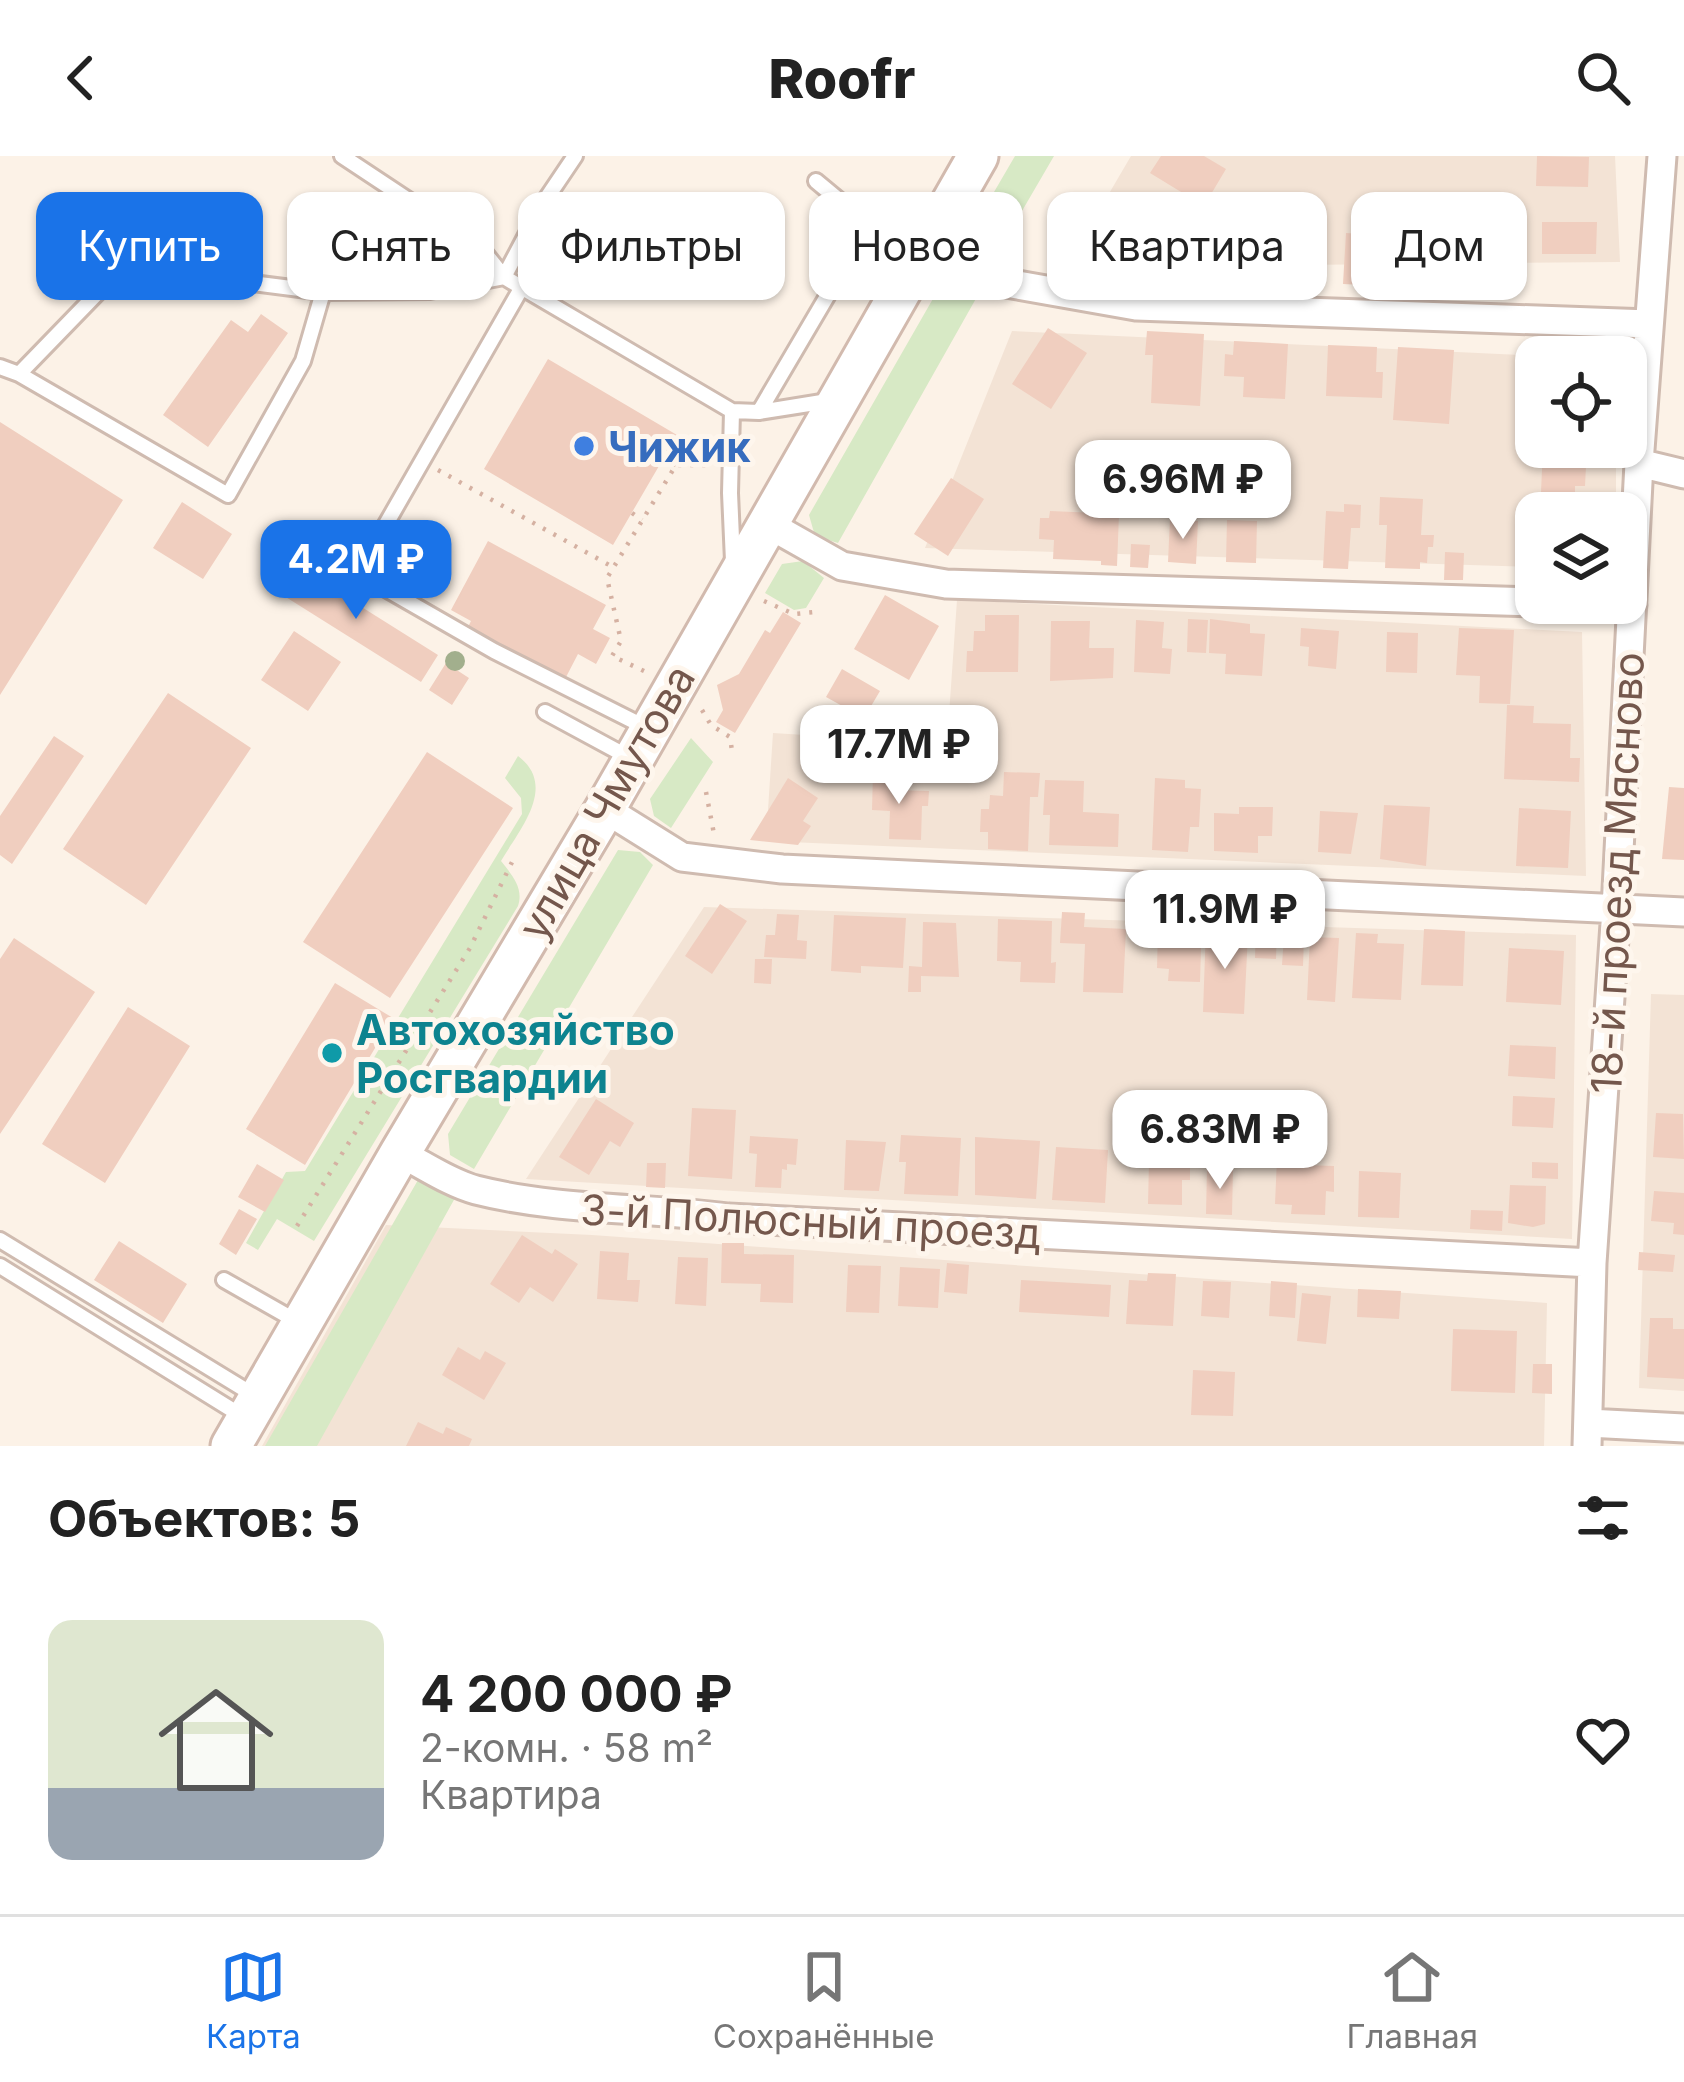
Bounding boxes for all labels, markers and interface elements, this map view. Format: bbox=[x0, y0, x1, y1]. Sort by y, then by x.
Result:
icon: back bbox=[48, 45, 114, 111]
icon: search bbox=[1570, 45, 1636, 111]
text: Roofr bbox=[769, 46, 915, 111]
chip: Купить bbox=[36, 192, 263, 300]
chip: Снять bbox=[287, 192, 494, 300]
chip: Фильтры bbox=[518, 192, 785, 300]
chip: Новое bbox=[809, 192, 1023, 300]
chip: Квартира bbox=[1047, 192, 1327, 300]
chip: Дом bbox=[1351, 192, 1527, 300]
map controls bbox=[1515, 336, 1647, 624]
button: locate bbox=[1515, 336, 1647, 468]
place label: Чижик bbox=[608, 421, 751, 472]
marker: Чижик bbox=[571, 433, 597, 459]
pin: 6.96M ₽ bbox=[1072, 440, 1294, 542]
text: 6.96M ₽ bbox=[1102, 455, 1264, 502]
button: layers bbox=[1515, 492, 1647, 624]
pin: 4.2M ₽ bbox=[258, 520, 454, 622]
text: 4.2M ₽ bbox=[287, 535, 425, 582]
street label: 18-й проезд Мясново bbox=[1580, 651, 1654, 1095]
street label: улица Чмутова bbox=[507, 656, 705, 948]
pin: 17.7M ₽ bbox=[788, 705, 1010, 807]
text: 17.7M ₽ bbox=[827, 720, 971, 767]
pin: 11.9M ₽ bbox=[1114, 870, 1336, 972]
text: 11.9M ₽ bbox=[1152, 885, 1298, 932]
place label: Автохозяйство Росгвардии bbox=[356, 1004, 675, 1103]
marker: Автохозяйство Росгвардии bbox=[319, 1040, 345, 1066]
pin: 6.83M ₽ bbox=[1109, 1090, 1331, 1192]
text: 6.83M ₽ bbox=[1139, 1105, 1301, 1152]
street label: 3-й Полюсный проезд bbox=[579, 1183, 1043, 1259]
icon: filters bbox=[1570, 1485, 1636, 1551]
text: Объектов: 5 bbox=[48, 1488, 360, 1549]
text: 4 200 000 ₽ bbox=[420, 1663, 733, 1724]
icon: home bbox=[144, 1668, 288, 1812]
icon: heart bbox=[1570, 1707, 1636, 1773]
text: 2-комн. · 58 m² bbox=[420, 1724, 713, 1771]
text: Квартира bbox=[420, 1771, 602, 1818]
tab: Карта bbox=[206, 1944, 301, 2056]
tab: Сохранённые bbox=[713, 1944, 934, 2056]
tab: Главная bbox=[1346, 1944, 1478, 2056]

